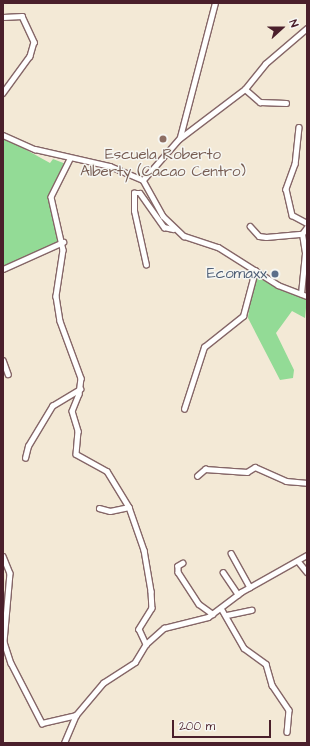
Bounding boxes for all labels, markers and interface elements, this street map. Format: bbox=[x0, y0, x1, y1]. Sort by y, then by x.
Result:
north arrow bbox=[262, 8, 302, 48]
text: N bbox=[285, 18, 302, 29]
marker: Escuela Roberto Alberty (Cacao Centro) bbox=[158, 134, 168, 144]
place label: Escuela Roberto Alberty (Cacao Centro) bbox=[80, 145, 246, 180]
place label: Ecomaxx bbox=[207, 265, 267, 283]
marker: Ecomaxx bbox=[270, 269, 280, 279]
scale bar bbox=[174, 712, 273, 738]
text: 200 m bbox=[179, 718, 215, 735]

